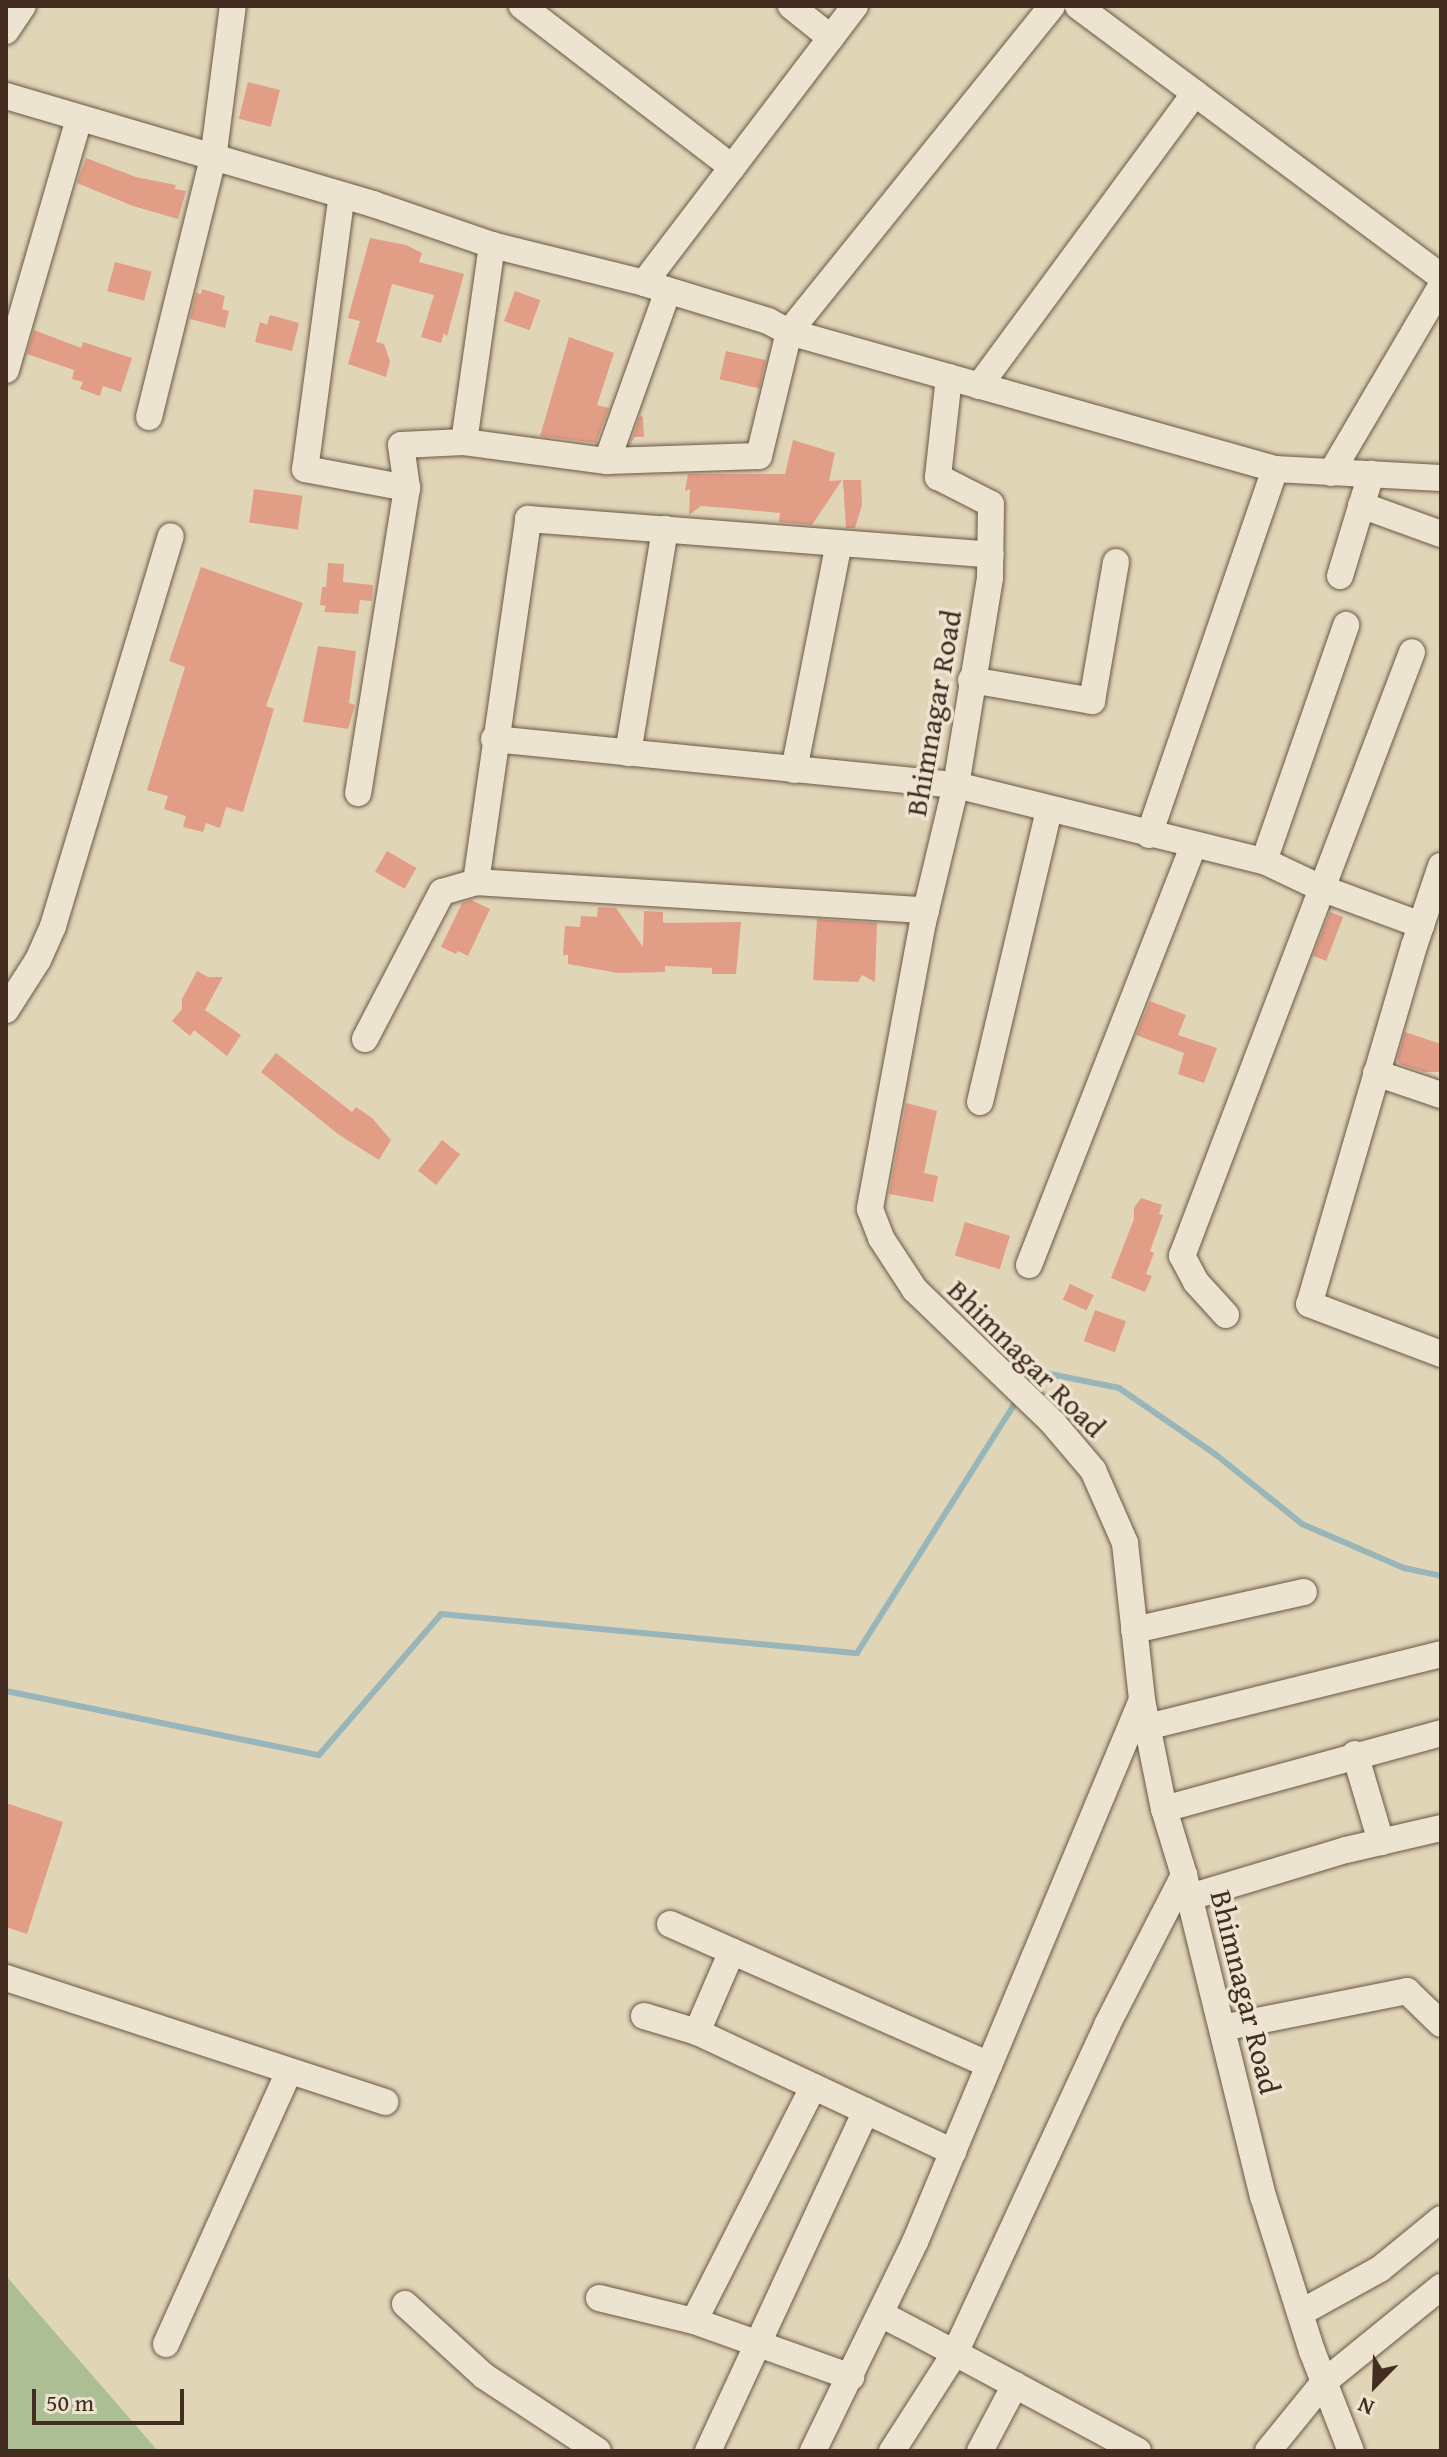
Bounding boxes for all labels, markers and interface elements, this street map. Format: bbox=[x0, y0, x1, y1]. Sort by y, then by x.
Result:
street label: Bhimnagar Road bbox=[897, 607, 969, 819]
street label: Bhimnagar Road bbox=[941, 1272, 1113, 1444]
street label: Bhimnagar Road bbox=[1203, 1886, 1289, 2098]
north arrow bbox=[1335, 2345, 1415, 2425]
scale bar bbox=[36, 2373, 188, 2423]
text: 50 m bbox=[46, 2385, 94, 2420]
text: N bbox=[1353, 2389, 1379, 2425]

